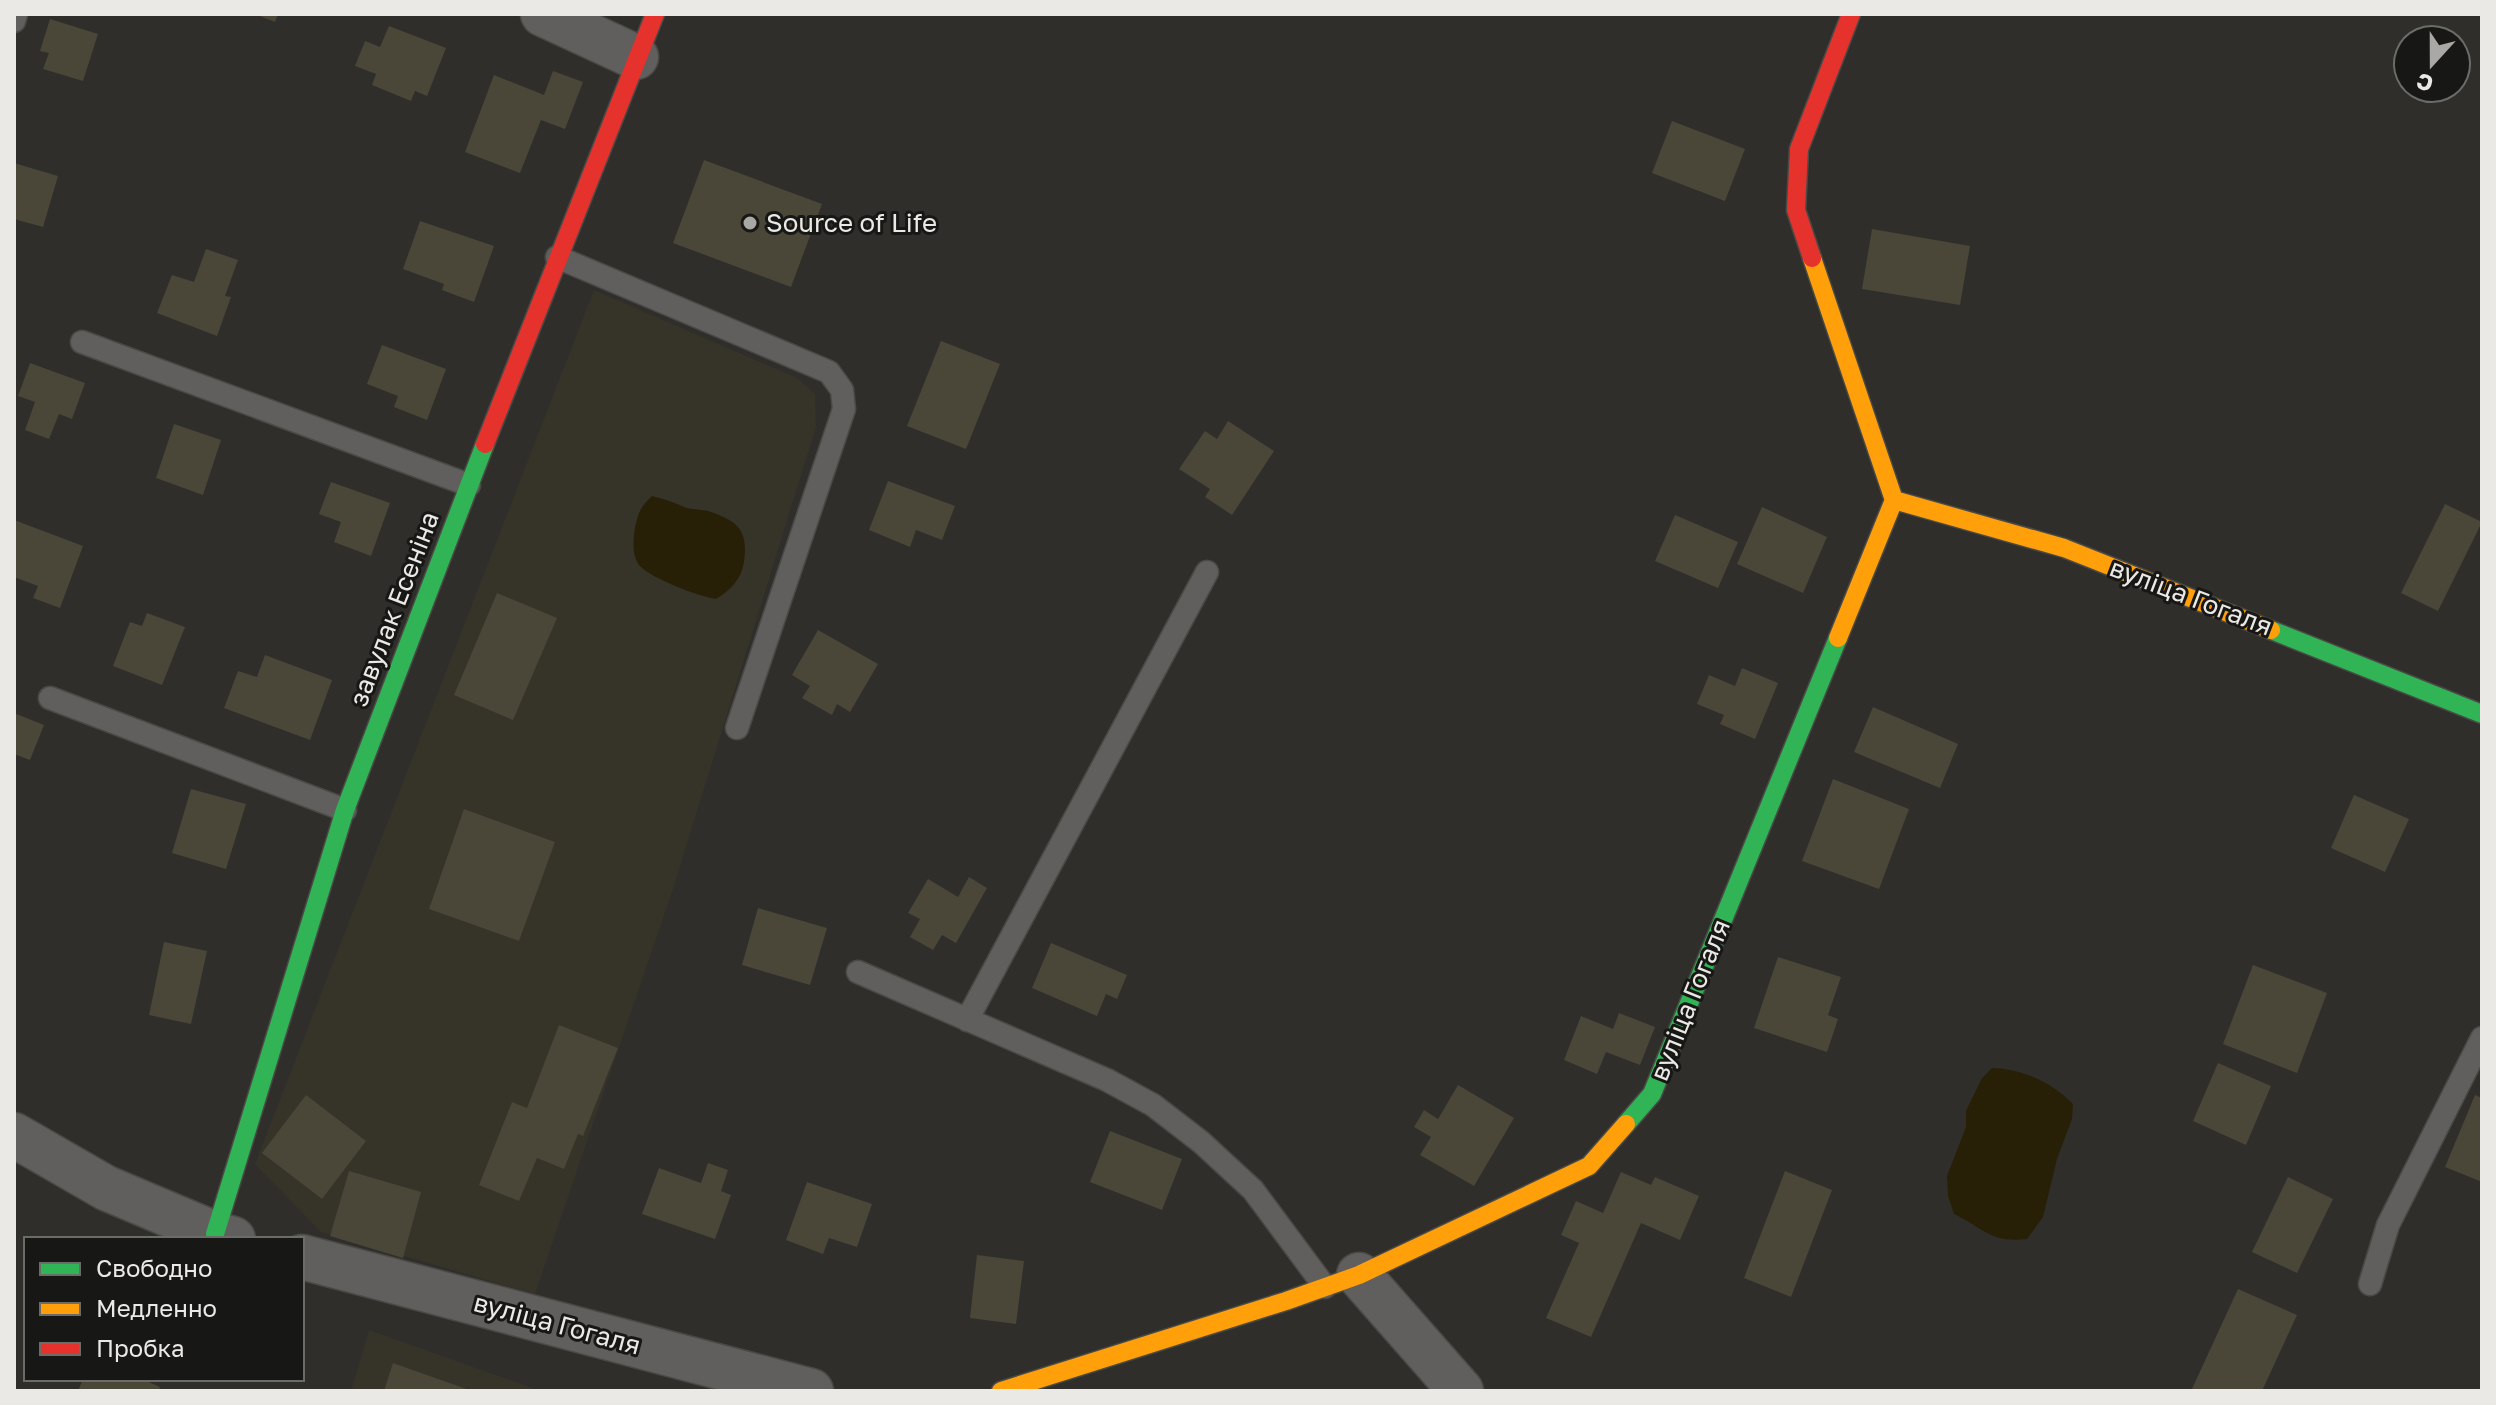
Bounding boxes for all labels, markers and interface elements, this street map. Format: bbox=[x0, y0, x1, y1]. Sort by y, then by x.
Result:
north arrow bbox=[2392, 24, 2472, 104]
text: С bbox=[2413, 68, 2437, 99]
place label: Source of Life bbox=[766, 207, 937, 238]
marker: Source of Life bbox=[741, 214, 759, 232]
street label: завулак Есеніна bbox=[342, 507, 445, 711]
street label: вуліца Гогаля bbox=[2106, 551, 2277, 642]
street label: вуліца Гогаля bbox=[1643, 915, 1736, 1085]
legend bbox=[24, 1237, 304, 1381]
text: Свободно bbox=[96, 1253, 212, 1282]
street label: вуліца Гогаля bbox=[470, 1286, 644, 1361]
text: Медленно bbox=[96, 1293, 217, 1322]
text: Пробка bbox=[96, 1333, 185, 1362]

